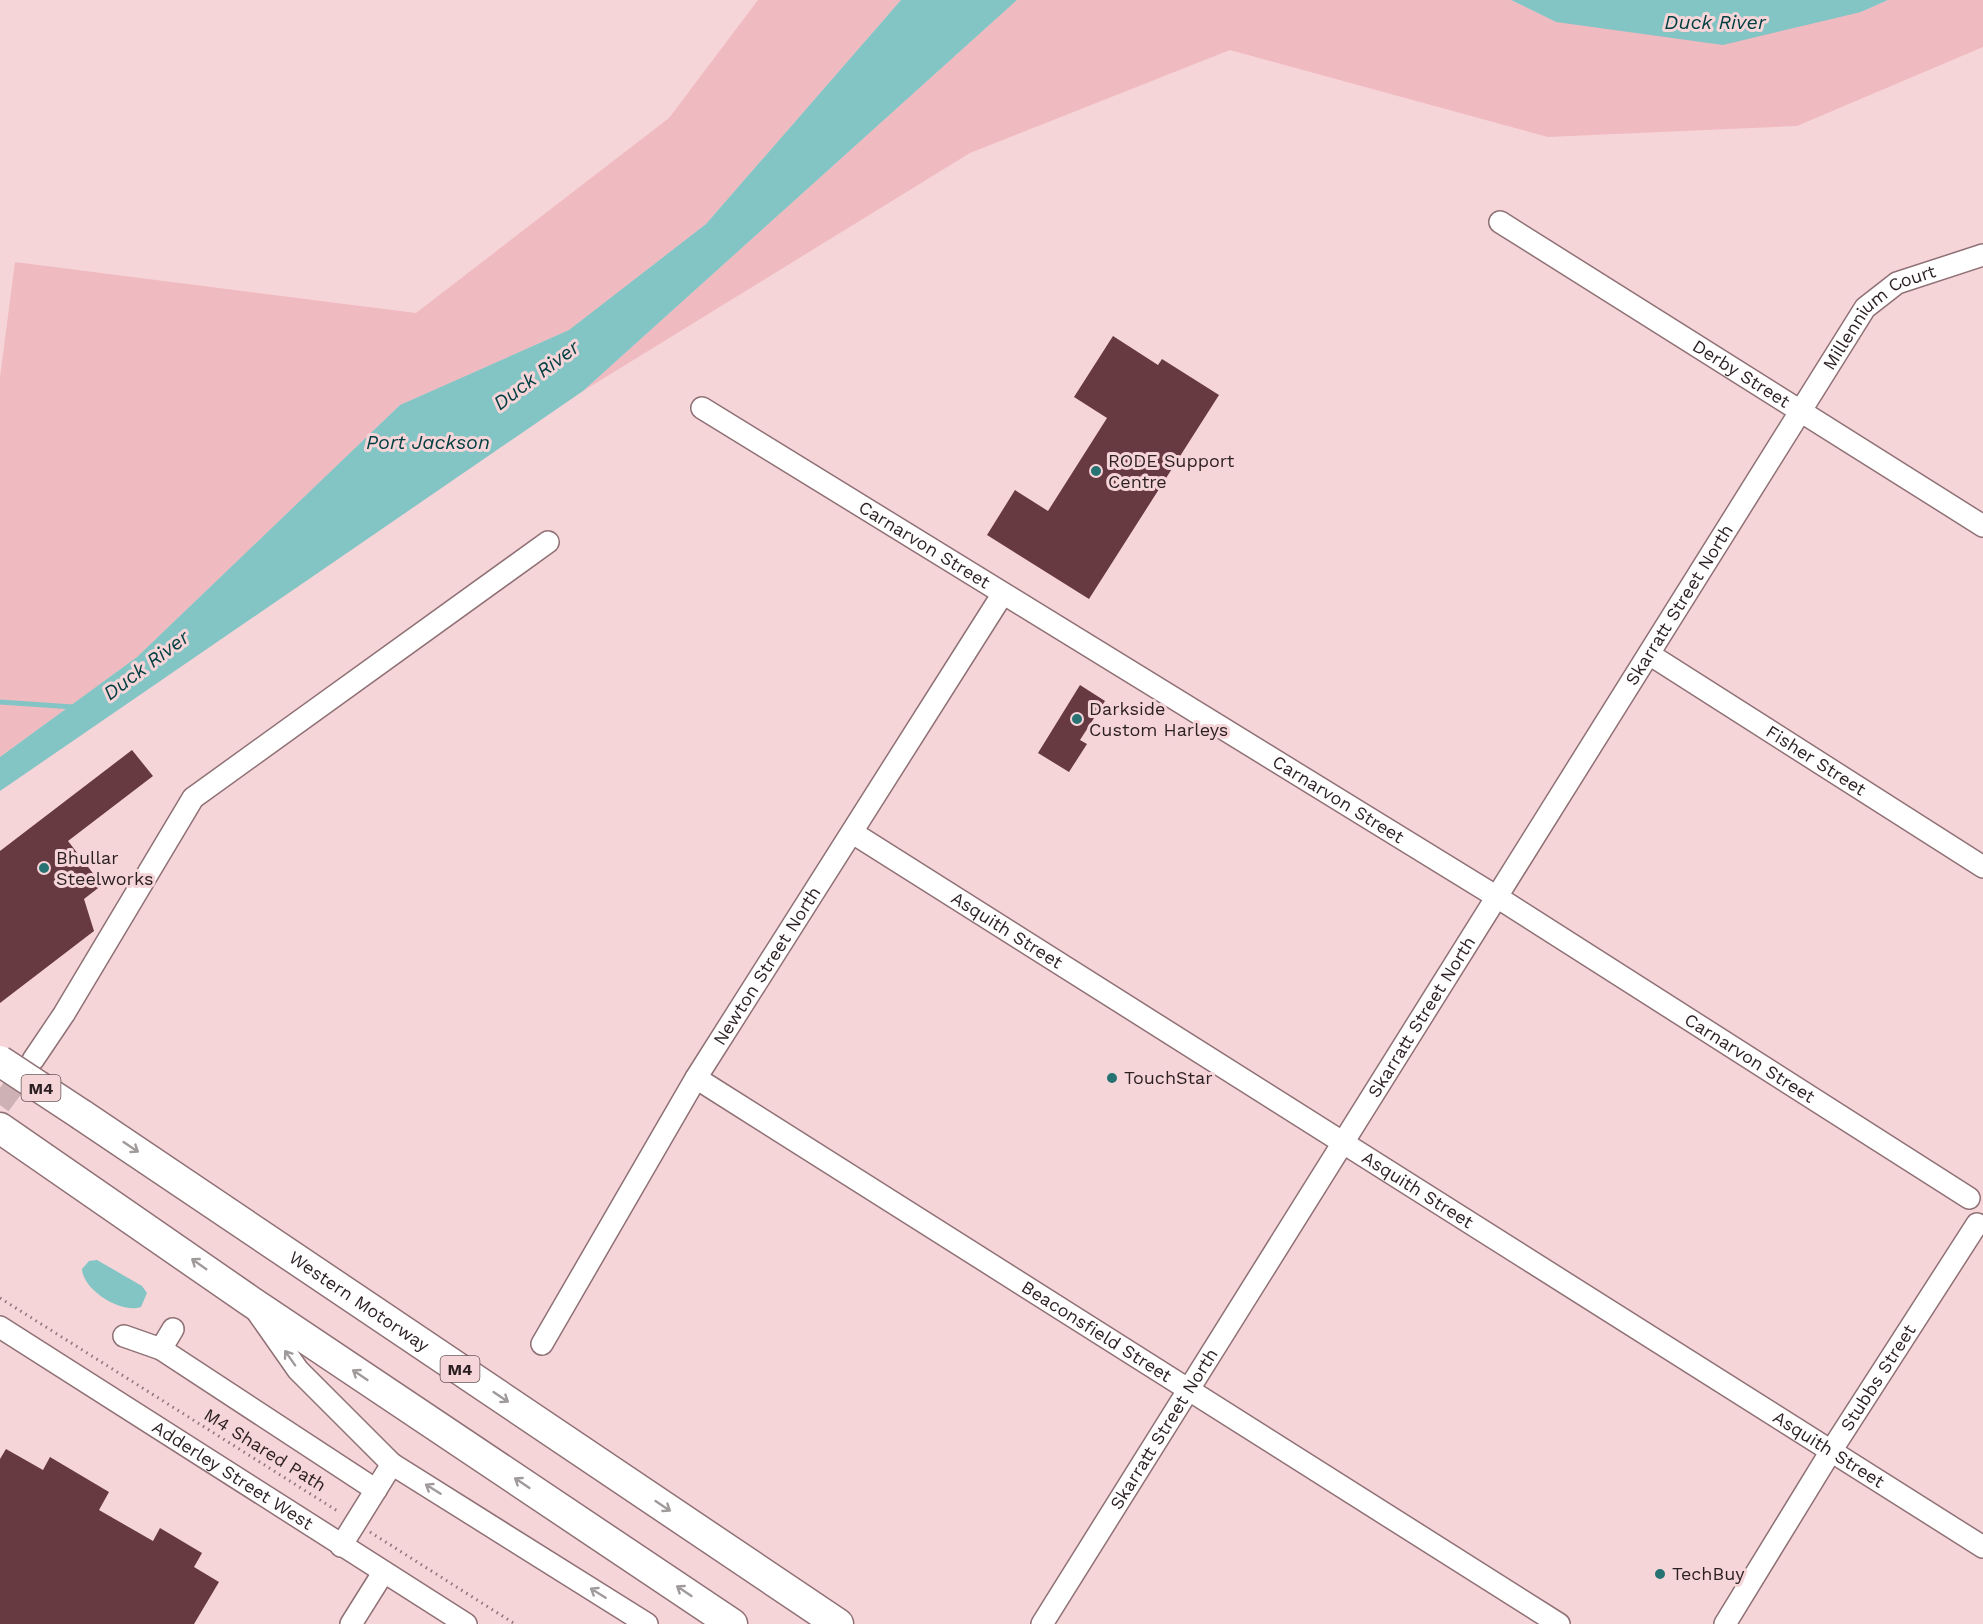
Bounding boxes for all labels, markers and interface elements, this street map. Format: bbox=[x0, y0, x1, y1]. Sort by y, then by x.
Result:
water label: Duck River bbox=[1664, 10, 1767, 34]
street label: Millennium Court bbox=[1818, 260, 1939, 374]
water label: Duck River bbox=[488, 334, 585, 415]
street label: Derby Street bbox=[1689, 335, 1794, 412]
water label: Port Jackson bbox=[366, 430, 490, 454]
place label: RODE Support Centre bbox=[1108, 450, 1235, 492]
marker: RODE Support Centre bbox=[1089, 464, 1103, 478]
street label: Carnarvon Street bbox=[855, 496, 994, 593]
street label: Skarratt Street North bbox=[1621, 520, 1737, 689]
water label: Duck River bbox=[98, 624, 195, 705]
place label: Darkside Custom Harleys bbox=[1089, 698, 1228, 740]
marker: Darkside Custom Harleys bbox=[1070, 712, 1084, 726]
street label: Fisher Street bbox=[1762, 721, 1870, 800]
street label: Carnarvon Street bbox=[1269, 751, 1408, 848]
place label: Bhullar Steelworks bbox=[56, 847, 153, 889]
marker: Bhullar Steelworks bbox=[37, 861, 51, 875]
street label: Newton Street North bbox=[709, 882, 825, 1049]
street label: Asquith Street bbox=[948, 887, 1067, 973]
street label: Skarratt Street North bbox=[1363, 932, 1479, 1101]
street label: Carnarvon Street bbox=[1681, 1008, 1819, 1107]
place label: TouchStar bbox=[1124, 1067, 1213, 1088]
marker: TouchStar bbox=[1105, 1071, 1119, 1085]
road number: M4 bbox=[22, 1075, 60, 1101]
one-way arrow bbox=[122, 1141, 139, 1154]
street label: Asquith Street bbox=[1358, 1146, 1478, 1233]
street label: Western Motorway bbox=[285, 1246, 434, 1356]
one-way arrow bbox=[191, 1258, 208, 1270]
street label: Beaconsfield Street bbox=[1018, 1276, 1176, 1386]
street label: Stubbs Street bbox=[1836, 1320, 1920, 1435]
street label: Skarratt Street North bbox=[1105, 1344, 1222, 1513]
one-way arrow bbox=[284, 1350, 296, 1367]
road number: M4 bbox=[440, 1356, 480, 1382]
one-way arrow bbox=[351, 1368, 368, 1381]
one-way arrow bbox=[493, 1391, 509, 1403]
street label: M4 Shared Path bbox=[200, 1404, 330, 1496]
street label: Asquith Street bbox=[1769, 1406, 1889, 1492]
street label: Adderley Street West bbox=[149, 1416, 318, 1534]
one-way arrow bbox=[514, 1477, 531, 1489]
one-way arrow bbox=[425, 1483, 442, 1495]
one-way arrow bbox=[655, 1500, 671, 1512]
place label: TechBuy bbox=[1672, 1563, 1745, 1584]
marker: TechBuy bbox=[1653, 1567, 1667, 1581]
one-way arrow bbox=[676, 1585, 693, 1597]
one-way arrow bbox=[590, 1586, 607, 1598]

